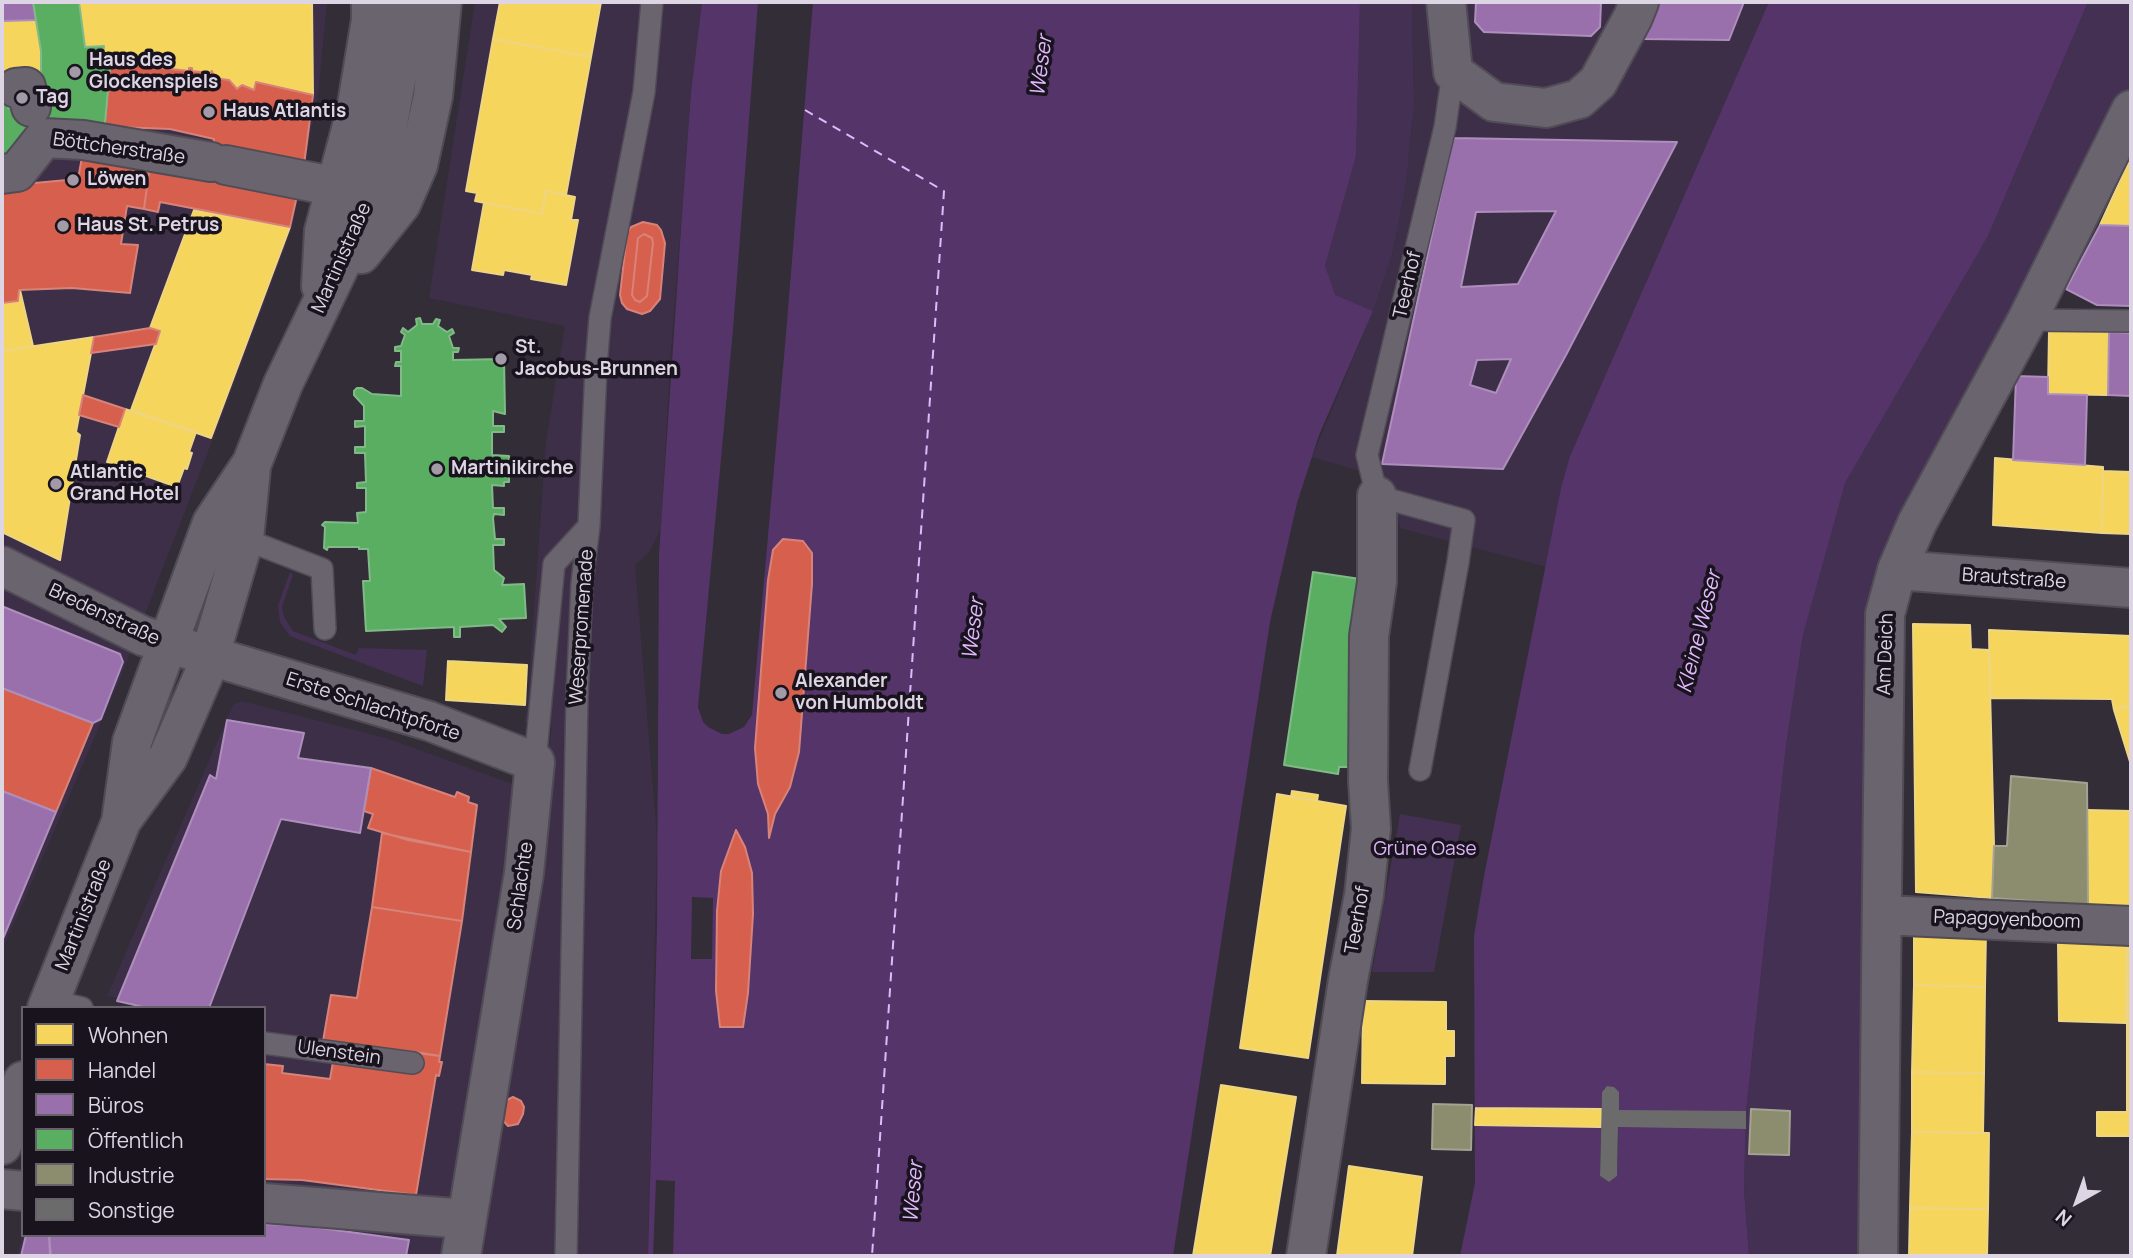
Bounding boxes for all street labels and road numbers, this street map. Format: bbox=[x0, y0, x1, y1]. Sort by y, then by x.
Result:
street label: Böttcherstraße bbox=[51, 128, 187, 170]
street label: Martinistraße bbox=[308, 199, 376, 317]
street label: Teerhof bbox=[1389, 249, 1427, 321]
street label: Weserpromenade bbox=[565, 548, 599, 706]
street label: Brautstraße bbox=[1961, 564, 2067, 594]
street label: Bredenstraße bbox=[45, 579, 163, 651]
street label: Am Deich bbox=[1873, 613, 1899, 695]
street label: Erste Schlachtpforte bbox=[283, 668, 463, 746]
street label: Schlachte bbox=[504, 841, 538, 931]
street label: Martinistraße bbox=[51, 856, 117, 974]
street label: Teerhof bbox=[1341, 884, 1375, 956]
street label: Papagoyenboom bbox=[1933, 906, 2081, 934]
street label: Ulenstein bbox=[296, 1036, 382, 1070]

